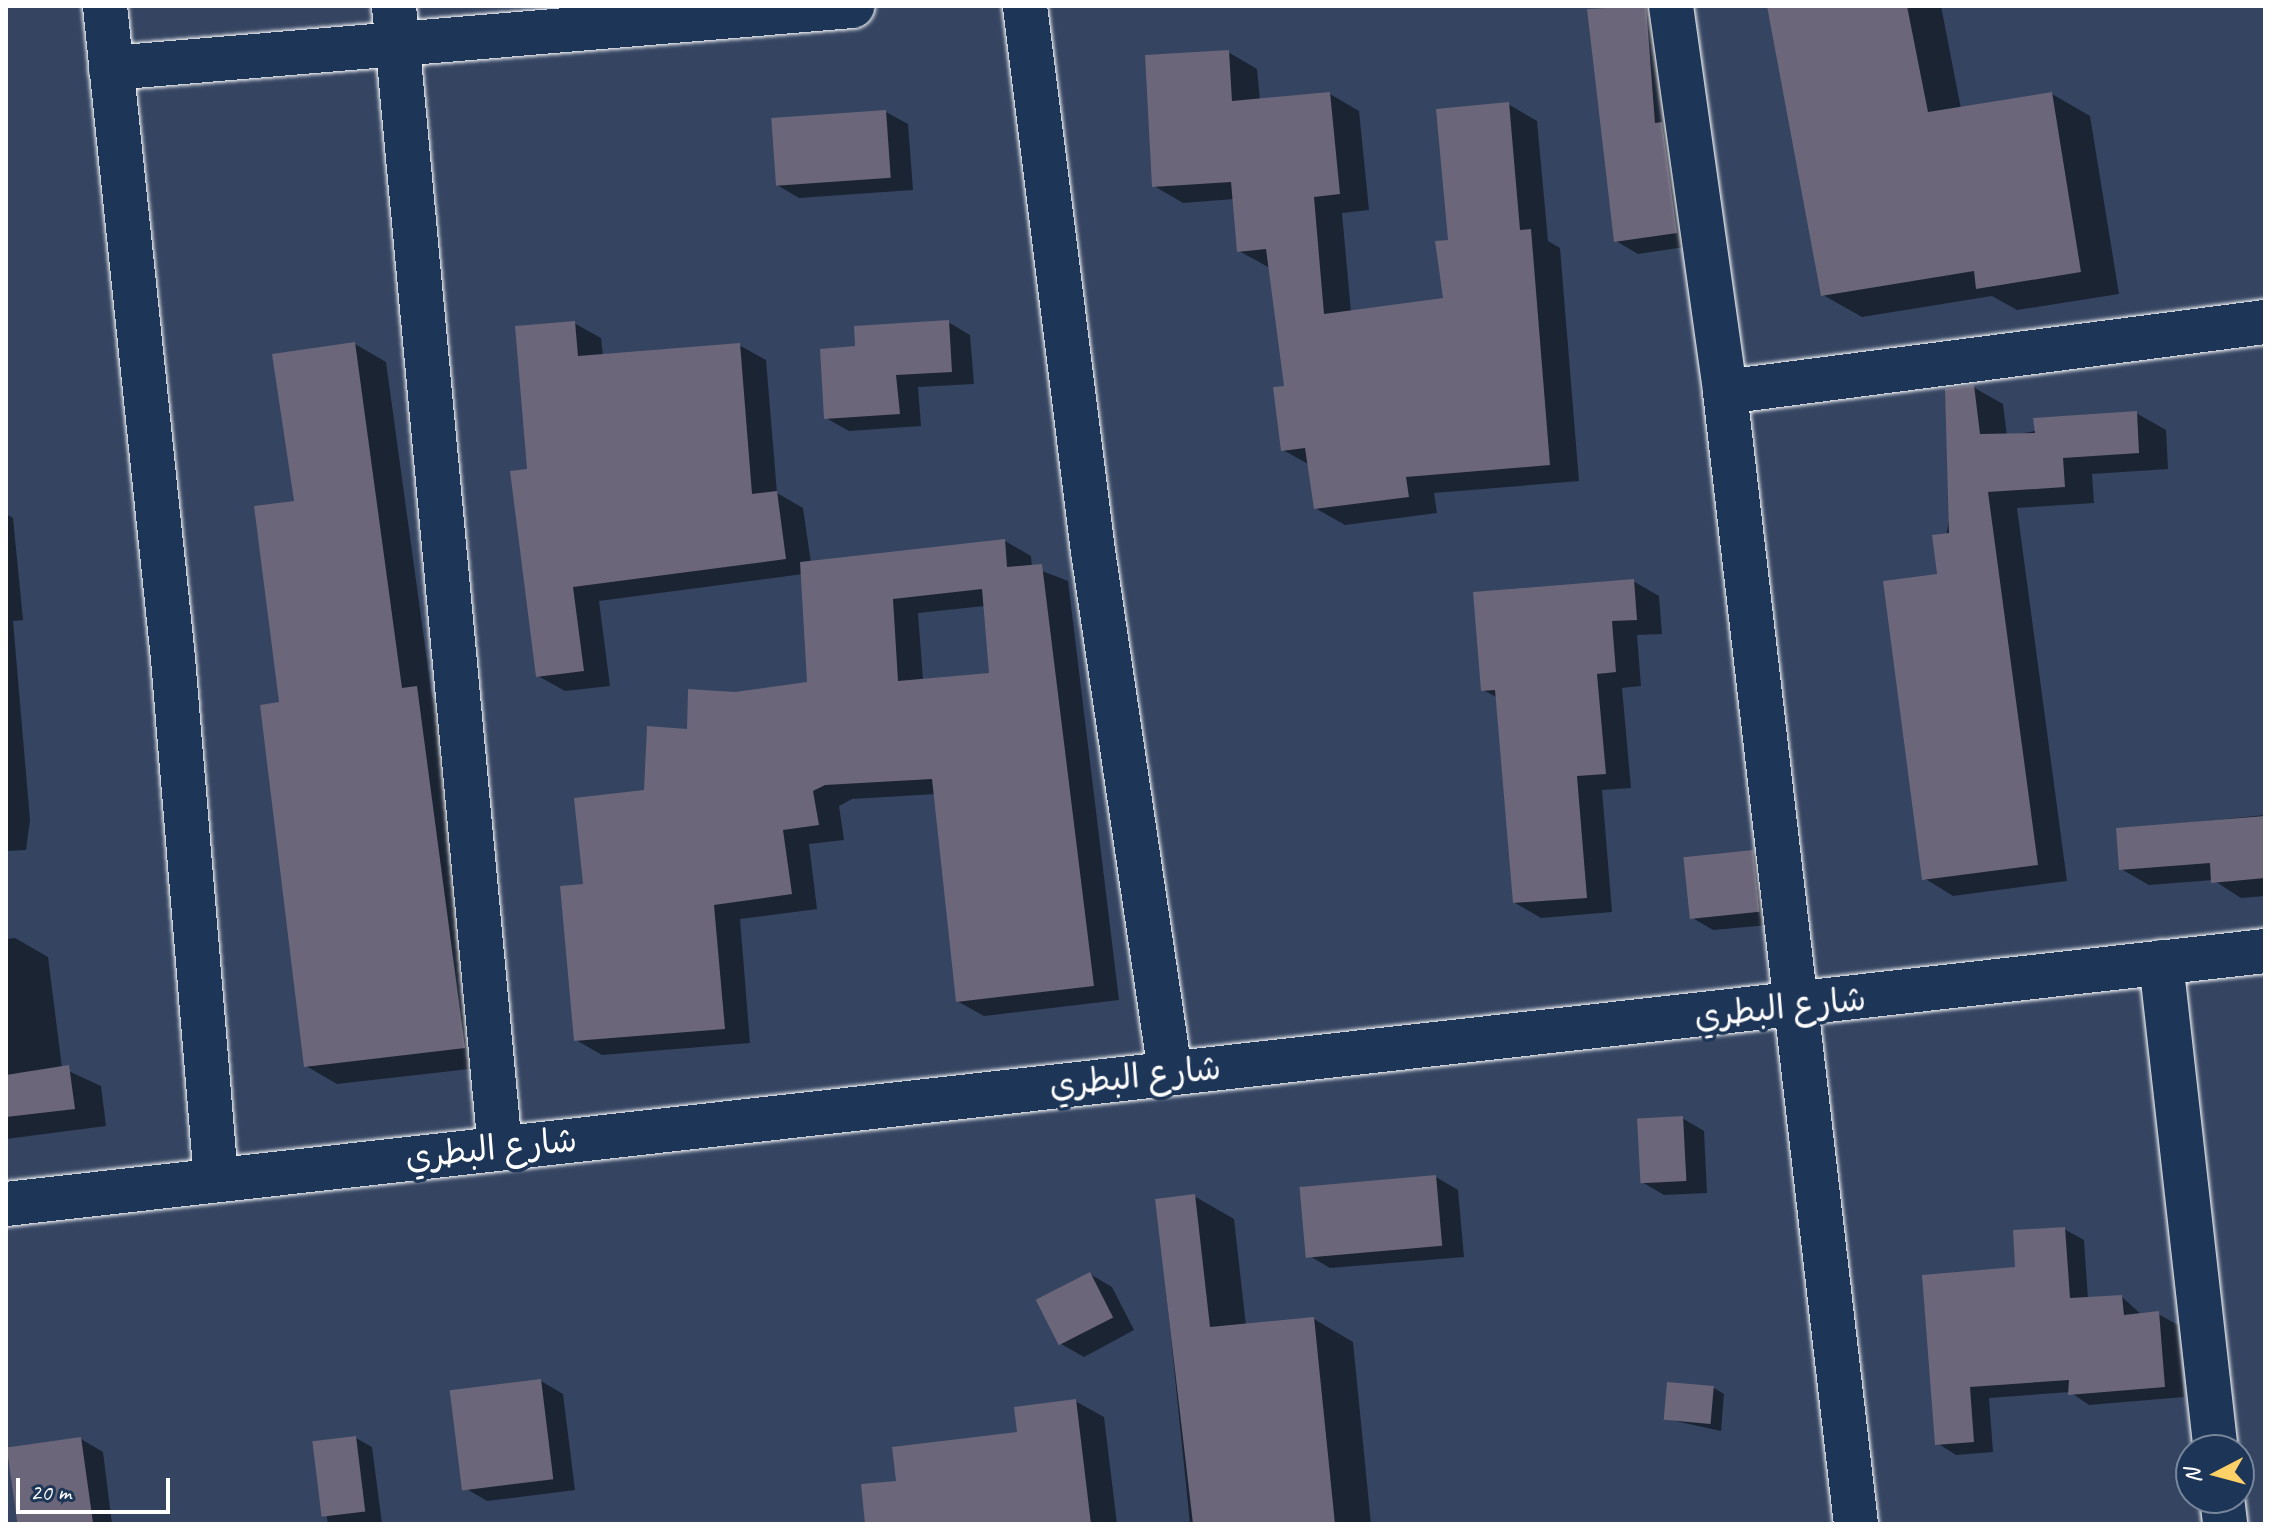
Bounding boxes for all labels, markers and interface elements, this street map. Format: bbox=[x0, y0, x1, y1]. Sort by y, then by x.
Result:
street label: شارع البطري bbox=[1692, 978, 1868, 1036]
street label: شارع البطري bbox=[1047, 1047, 1223, 1105]
street label: شارع البطري bbox=[403, 1119, 579, 1177]
north arrow bbox=[2175, 1434, 2255, 1514]
scale bar bbox=[20, 1462, 174, 1512]
text: N bbox=[2178, 1468, 2208, 1485]
text: 20 m bbox=[30, 1477, 71, 1507]

